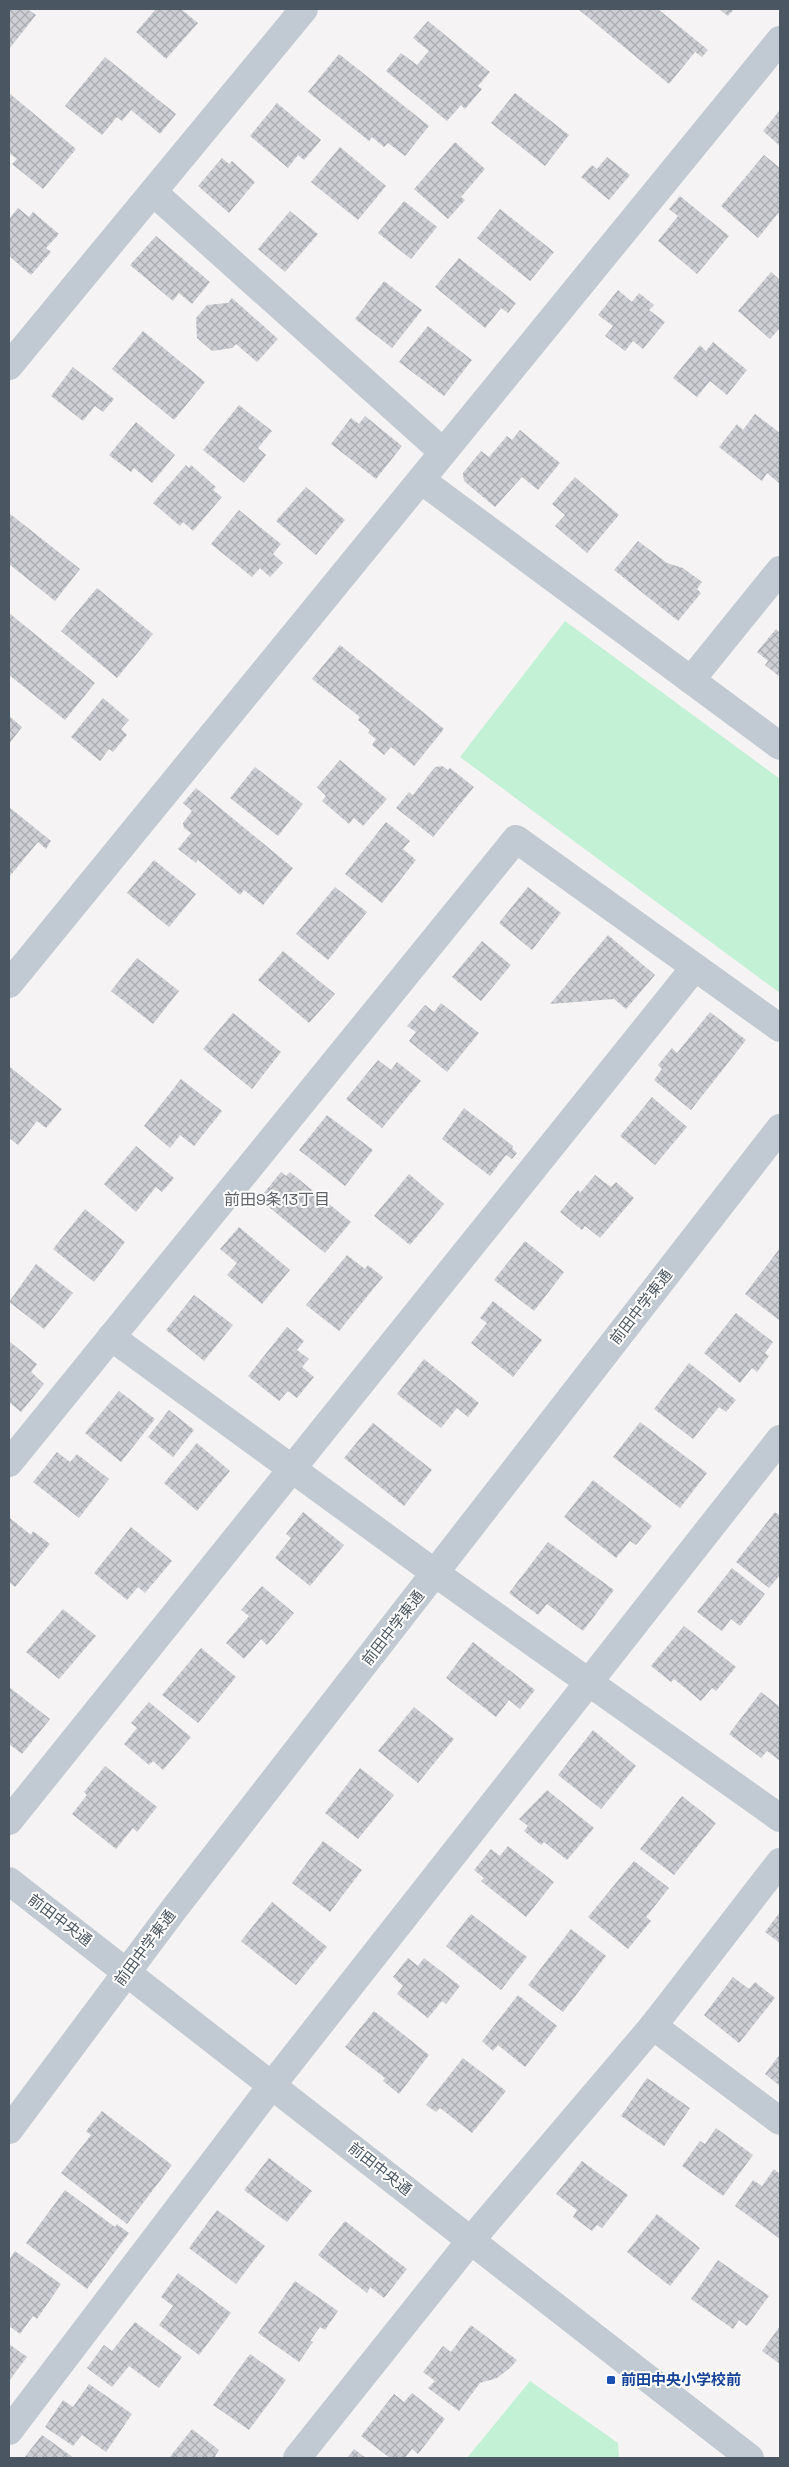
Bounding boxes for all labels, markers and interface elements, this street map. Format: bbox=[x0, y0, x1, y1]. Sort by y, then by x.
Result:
district label: 前田9条13丁目 bbox=[224, 1189, 330, 1210]
street label: 前田中学東通 bbox=[605, 1265, 676, 1348]
street label: 前田中学東通 bbox=[357, 1586, 428, 1669]
street label: 前田中央通 bbox=[25, 1889, 96, 1950]
street label: 前田中学東通 bbox=[110, 1906, 179, 1989]
street label: 前田中央通 bbox=[345, 2138, 416, 2199]
place label: 前田中央小学校前 bbox=[621, 2370, 741, 2389]
marker: 前田中央小学校前 bbox=[605, 2374, 617, 2386]

